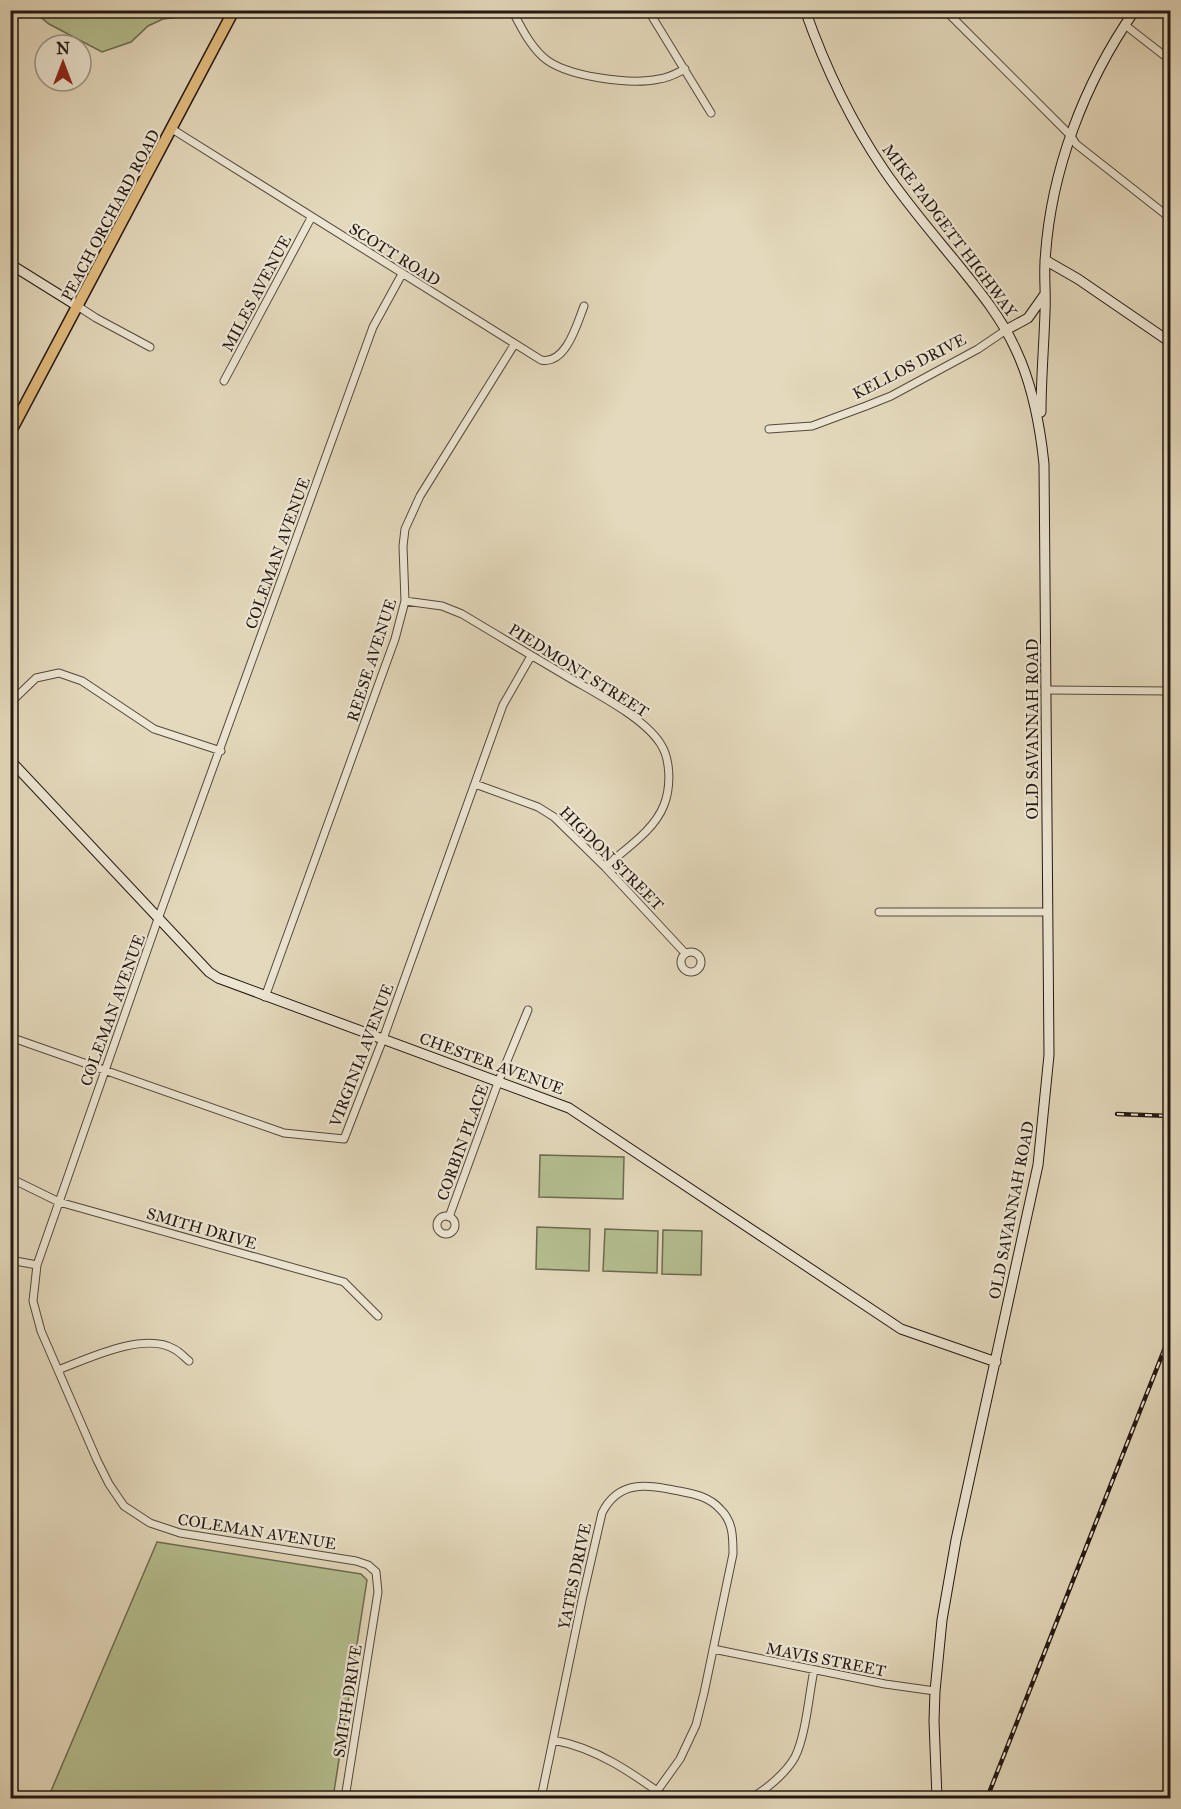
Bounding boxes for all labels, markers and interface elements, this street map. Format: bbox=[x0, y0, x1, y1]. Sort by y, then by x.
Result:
north arrow bbox=[33, 33, 93, 93]
text: N bbox=[56, 39, 70, 58]
street label: PEACH ORCHARD ROAD bbox=[57, 126, 164, 304]
street label: MIKE PADGETT HIGHWAY bbox=[878, 140, 1021, 321]
street label: SCOTT ROAD bbox=[346, 219, 444, 290]
street label: MILES AVENUE bbox=[218, 232, 295, 355]
street label: KELLOS DRIVE bbox=[849, 330, 969, 403]
street label: COLEMAN AVENUE bbox=[241, 475, 314, 632]
street label: REESE AVENUE bbox=[343, 596, 400, 724]
street label: PIEDMONT STREET bbox=[505, 620, 652, 721]
street label: OLD SAVANNAH ROAD bbox=[1023, 639, 1042, 820]
street label: HIGDON STREET bbox=[556, 802, 668, 914]
street label: COLEMAN AVENUE bbox=[76, 932, 149, 1089]
street label: VIRGINIA AVENUE bbox=[325, 981, 398, 1130]
street label: CHESTER AVENUE bbox=[417, 1028, 567, 1098]
street label: CORBIN PLACE bbox=[433, 1081, 492, 1203]
street label: OLD SAVANNAH ROAD bbox=[985, 1119, 1038, 1301]
street label: SMITH DRIVE bbox=[144, 1204, 259, 1253]
street label: COLEMAN AVENUE bbox=[176, 1510, 338, 1553]
street label: YATES DRIVE bbox=[554, 1521, 595, 1631]
street label: MAVIS STREET bbox=[764, 1639, 888, 1680]
street label: SMITH DRIVE bbox=[329, 1643, 366, 1759]

